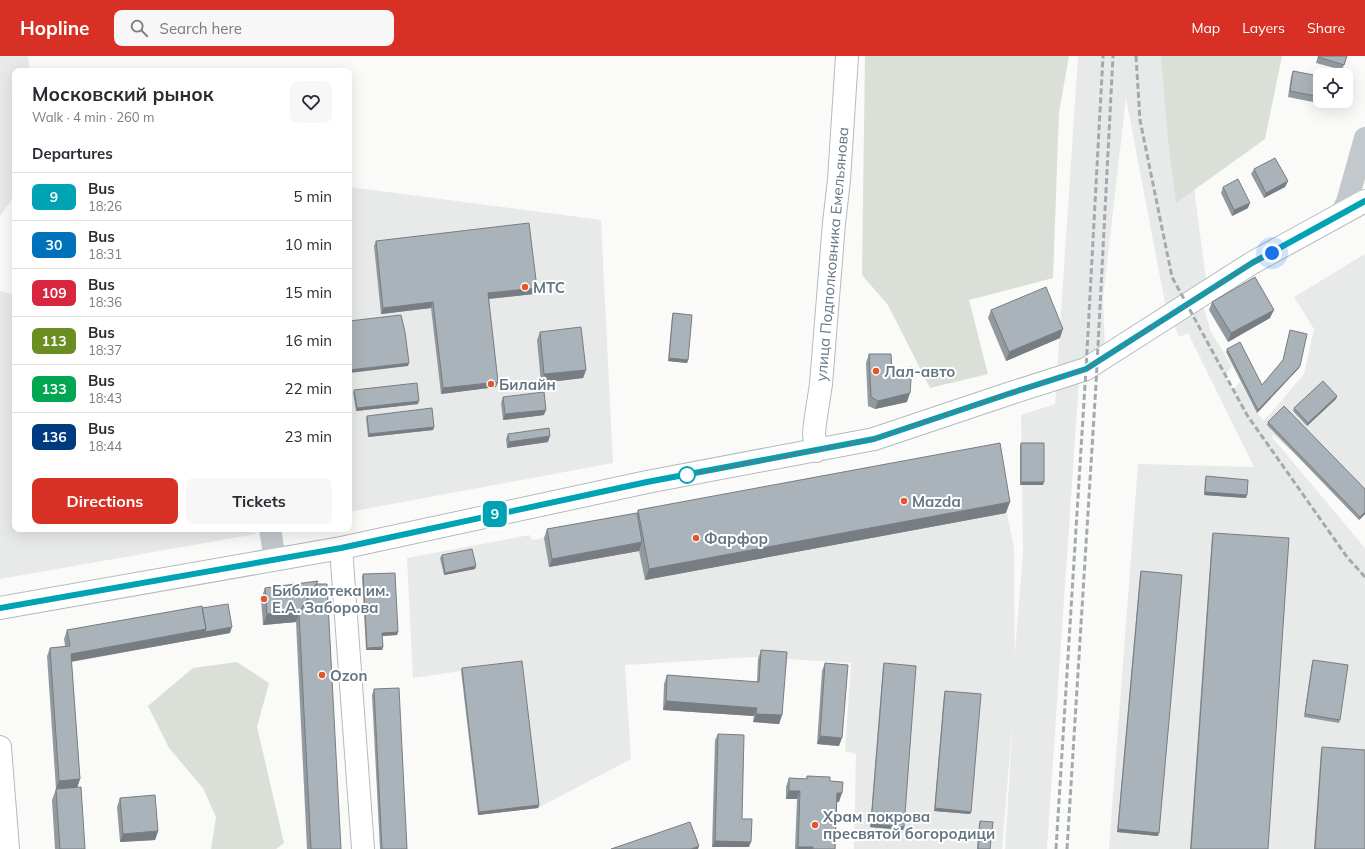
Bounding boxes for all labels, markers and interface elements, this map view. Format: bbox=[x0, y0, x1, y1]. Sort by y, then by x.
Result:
search box bbox=[114, 10, 394, 46]
text: Hopline bbox=[20, 16, 90, 40]
icon: search bbox=[128, 17, 150, 39]
text: Search here bbox=[160, 19, 242, 38]
text: Map bbox=[1191, 19, 1220, 37]
text: Layers bbox=[1242, 19, 1285, 37]
text: Share bbox=[1307, 19, 1345, 37]
map controls bbox=[1313, 68, 1353, 108]
button: locate bbox=[1313, 68, 1353, 108]
button: heart bbox=[290, 81, 332, 123]
text: Московский рынок bbox=[32, 82, 214, 106]
text: Walk · 4 min · 260 m bbox=[32, 109, 154, 125]
street label: улица Подполковника Емельянова bbox=[811, 126, 853, 382]
text: Departures bbox=[32, 144, 113, 163]
text: Bus bbox=[88, 179, 115, 198]
text: 5 min bbox=[294, 187, 332, 206]
text: 9 bbox=[50, 188, 58, 206]
text: 18:26 bbox=[88, 198, 122, 214]
text: Bus bbox=[88, 227, 115, 246]
text: 10 min bbox=[285, 235, 332, 254]
text: 30 bbox=[46, 236, 62, 254]
your location bbox=[1262, 243, 1282, 263]
text: 18:31 bbox=[88, 246, 122, 262]
text: Bus bbox=[88, 275, 115, 294]
place label: МТС bbox=[533, 278, 565, 297]
marker: МТС bbox=[520, 282, 530, 292]
text: 15 min bbox=[285, 283, 332, 302]
text: 109 bbox=[41, 284, 67, 302]
text: 18:36 bbox=[88, 294, 122, 310]
text: Bus bbox=[88, 323, 115, 342]
text: 16 min bbox=[285, 331, 332, 350]
text: 113 bbox=[41, 332, 67, 350]
text: 18:37 bbox=[88, 342, 122, 358]
place label: Лал-авто bbox=[884, 362, 955, 381]
marker: Лал-авто bbox=[871, 366, 881, 376]
text: Bus bbox=[88, 371, 115, 390]
place label: Билайн bbox=[499, 375, 556, 394]
text: 22 min bbox=[285, 379, 332, 398]
marker: Билайн bbox=[486, 379, 496, 389]
text: 133 bbox=[41, 380, 67, 398]
text: 18:43 bbox=[88, 390, 122, 406]
text: Bus bbox=[88, 419, 115, 438]
text: 23 min bbox=[285, 427, 332, 446]
text: 136 bbox=[41, 428, 67, 446]
text: 18:44 bbox=[88, 438, 122, 454]
unlabelled marker bbox=[678, 466, 696, 484]
button: Directions bbox=[32, 478, 178, 524]
button: Tickets bbox=[186, 478, 332, 524]
place label: Mazda bbox=[912, 492, 961, 511]
marker: Mazda bbox=[899, 496, 909, 506]
line badge: 9 bbox=[482, 501, 508, 527]
text: 9 bbox=[491, 505, 499, 523]
place label: Фарфор bbox=[704, 529, 768, 548]
marker: Фарфор bbox=[691, 533, 701, 543]
place label: Библиотека им. Е.А. Заборова bbox=[272, 581, 389, 617]
marker: Библиотека им. Е.А. Заборова bbox=[259, 594, 269, 604]
place label: Ozon bbox=[330, 666, 367, 685]
marker: Ozon bbox=[317, 670, 327, 680]
place label: Храм покрова пресвятой богородици bbox=[822, 807, 995, 843]
marker: Храм покрова пресвятой богородици bbox=[810, 820, 820, 830]

